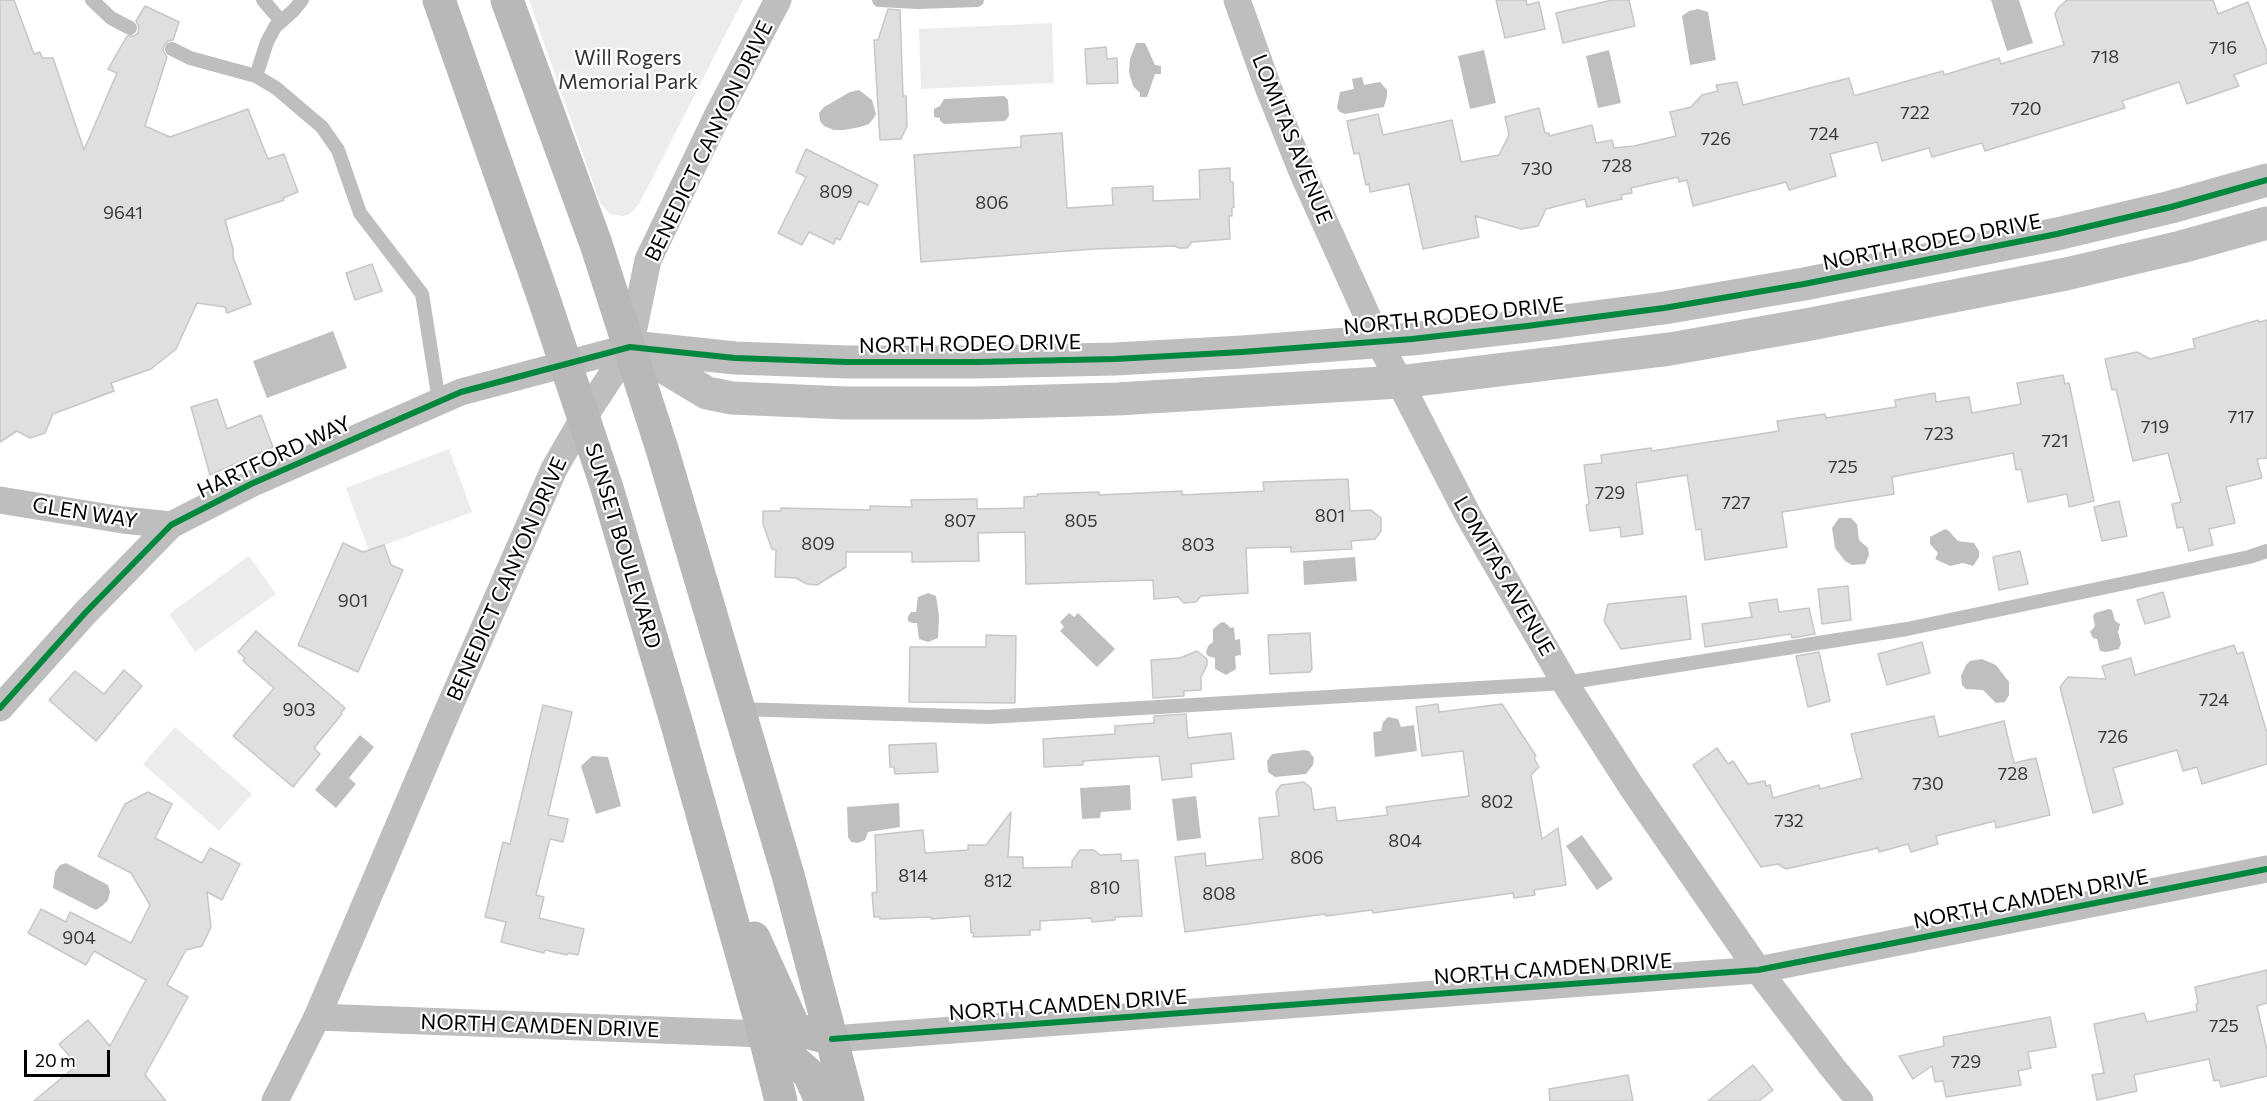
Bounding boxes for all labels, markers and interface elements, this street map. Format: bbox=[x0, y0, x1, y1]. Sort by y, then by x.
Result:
street label: BENEDICT CANYON DRIVE bbox=[640, 17, 778, 265]
house number: 716 bbox=[2209, 37, 2237, 59]
park label: Will Rogers Memorial Park bbox=[558, 45, 698, 95]
house number: 718 bbox=[2091, 46, 2119, 68]
street label: LOMITAS AVENUE bbox=[1247, 51, 1337, 227]
house number: 720 bbox=[2010, 98, 2042, 120]
house number: 722 bbox=[1900, 102, 1930, 124]
house number: 724 bbox=[1809, 123, 1839, 145]
house number: 726 bbox=[1701, 128, 1731, 150]
house number: 728 bbox=[1602, 155, 1632, 177]
house number: 730 bbox=[1521, 158, 1553, 180]
house number: 809 bbox=[819, 181, 853, 203]
house number: 806 bbox=[975, 192, 1009, 214]
house number: 9641 bbox=[103, 202, 143, 224]
street label: NORTH RODEO DRIVE bbox=[1821, 208, 2043, 276]
street label: NORTH RODEO DRIVE bbox=[1342, 292, 1566, 340]
street label: NORTH RODEO DRIVE bbox=[859, 329, 1081, 359]
house number: 717 bbox=[2228, 406, 2254, 428]
street label: HARTFORD WAY bbox=[193, 410, 355, 504]
house number: 719 bbox=[2141, 416, 2169, 438]
house number: 723 bbox=[1924, 423, 1954, 445]
house number: 721 bbox=[2041, 430, 2069, 452]
street label: SUNSET BOULEVARD bbox=[580, 440, 666, 652]
street label: BENEDICT CANYON DRIVE bbox=[442, 453, 572, 705]
house number: 725 bbox=[1828, 456, 1858, 478]
house number: 729 bbox=[1595, 482, 1625, 504]
street label: GLEN WAY bbox=[31, 492, 139, 534]
street label: LOMITAS AVENUE bbox=[1448, 492, 1560, 660]
house number: 727 bbox=[1722, 492, 1750, 514]
house number: 801 bbox=[1315, 505, 1345, 527]
house number: 807 bbox=[944, 510, 976, 532]
house number: 805 bbox=[1064, 510, 1098, 532]
house number: 809 bbox=[801, 533, 835, 555]
house number: 803 bbox=[1182, 534, 1214, 556]
house number: 901 bbox=[338, 590, 368, 612]
house number: 724 bbox=[2199, 689, 2229, 711]
house number: 903 bbox=[283, 699, 315, 721]
house number: 726 bbox=[2098, 726, 2128, 748]
house number: 728 bbox=[1998, 763, 2028, 785]
house number: 730 bbox=[1912, 773, 1944, 795]
house number: 802 bbox=[1481, 791, 1513, 813]
house number: 732 bbox=[1774, 810, 1804, 832]
house number: 804 bbox=[1388, 830, 1422, 852]
house number: 806 bbox=[1290, 847, 1324, 869]
street label: NORTH CAMDEN DRIVE bbox=[1911, 864, 2151, 934]
house number: 814 bbox=[898, 865, 928, 887]
house number: 812 bbox=[984, 870, 1012, 892]
house number: 810 bbox=[1090, 877, 1120, 899]
house number: 808 bbox=[1202, 883, 1236, 905]
house number: 904 bbox=[62, 927, 96, 949]
street label: NORTH CAMDEN DRIVE bbox=[1433, 948, 1673, 990]
street label: NORTH CAMDEN DRIVE bbox=[948, 984, 1188, 1026]
street label: NORTH CAMDEN DRIVE bbox=[420, 1009, 660, 1043]
house number: 725 bbox=[2209, 1015, 2239, 1037]
scale bar bbox=[27, 1038, 112, 1076]
text: 20 m bbox=[35, 1049, 76, 1071]
house number: 729 bbox=[1951, 1051, 1981, 1073]

